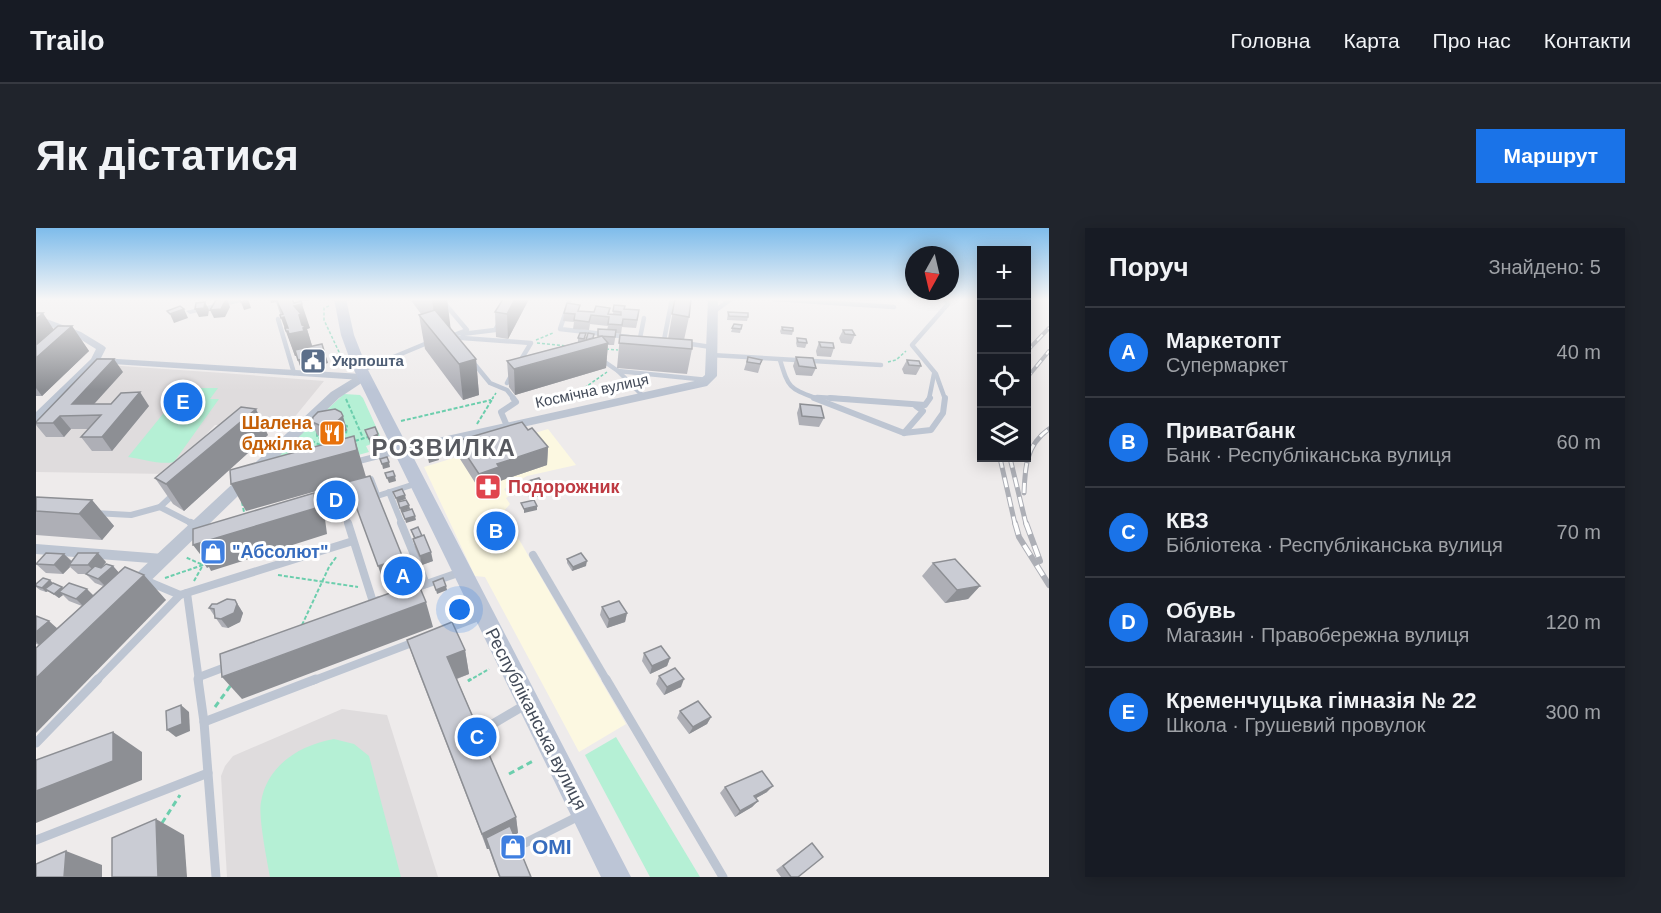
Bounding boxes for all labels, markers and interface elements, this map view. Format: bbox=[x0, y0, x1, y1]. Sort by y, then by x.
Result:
text: Trailo bbox=[30, 25, 105, 56]
text: Головна bbox=[1231, 29, 1310, 52]
text: Карта bbox=[1343, 29, 1400, 52]
text: Про нас bbox=[1433, 29, 1511, 52]
text: Контакти bbox=[1544, 29, 1631, 52]
button: Маршрут bbox=[1476, 129, 1625, 183]
text: Як дістатися bbox=[36, 132, 299, 179]
north arrow bbox=[905, 246, 959, 300]
map controls bbox=[977, 246, 1031, 462]
button: + bbox=[977, 246, 1031, 300]
text: Поруч bbox=[1109, 252, 1189, 282]
text: Знайдено: 5 bbox=[1488, 256, 1601, 278]
button: − bbox=[977, 300, 1031, 354]
text: Маркетопт bbox=[1166, 328, 1281, 353]
text: A bbox=[1121, 341, 1136, 363]
text: 40 m bbox=[1557, 341, 1601, 363]
public building icon: Укрпошта bbox=[298, 346, 328, 376]
place label: Укрпошта bbox=[332, 352, 405, 369]
button: locate bbox=[977, 354, 1031, 408]
text: Супермаркет bbox=[1166, 354, 1288, 376]
street label: Космічна вулиця bbox=[534, 370, 650, 411]
pin: E bbox=[164, 380, 202, 424]
button: layers bbox=[977, 408, 1031, 462]
place label: Шалена бджілка bbox=[242, 413, 313, 454]
restaurant icon: Шалена бджілка bbox=[317, 418, 347, 448]
text: Приватбанк bbox=[1166, 418, 1295, 443]
text: B bbox=[1121, 431, 1136, 453]
text: 60 m bbox=[1557, 431, 1601, 453]
district label: РОЗВИЛКА bbox=[372, 434, 516, 461]
text: Банк · Республіканська вулиця bbox=[1166, 444, 1452, 466]
pharmacy icon: Подорожник bbox=[473, 472, 503, 502]
place label: Подорожник bbox=[508, 477, 621, 497]
pin: D bbox=[316, 478, 356, 522]
pin: B bbox=[476, 508, 516, 554]
text: КВЗ bbox=[1166, 508, 1209, 533]
text: C bbox=[1121, 521, 1136, 543]
text: 70 m bbox=[1557, 521, 1601, 543]
text: Бібліотека · Республіканська вулиця bbox=[1166, 534, 1503, 556]
shop icon: "Абсолют" bbox=[198, 537, 228, 567]
place label: "Абсолют" bbox=[232, 542, 328, 562]
pin: A bbox=[384, 554, 422, 598]
your location bbox=[445, 595, 474, 624]
text: Обувь bbox=[1166, 598, 1236, 623]
text: D bbox=[1121, 611, 1136, 633]
text: 120 m bbox=[1545, 611, 1601, 633]
text: Магазин · Правобережна вулиця bbox=[1166, 624, 1469, 646]
street label: Республіканська вулиця bbox=[481, 625, 591, 813]
text: Кременчуцька гімназія № 22 bbox=[1166, 688, 1476, 713]
text: E bbox=[1122, 701, 1135, 723]
text: 300 m bbox=[1545, 701, 1601, 723]
pin: C bbox=[458, 714, 496, 760]
text: Школа · Грушевий провулок bbox=[1166, 714, 1425, 736]
shop icon: OMI bbox=[498, 832, 528, 862]
place label: OMI bbox=[532, 835, 572, 858]

